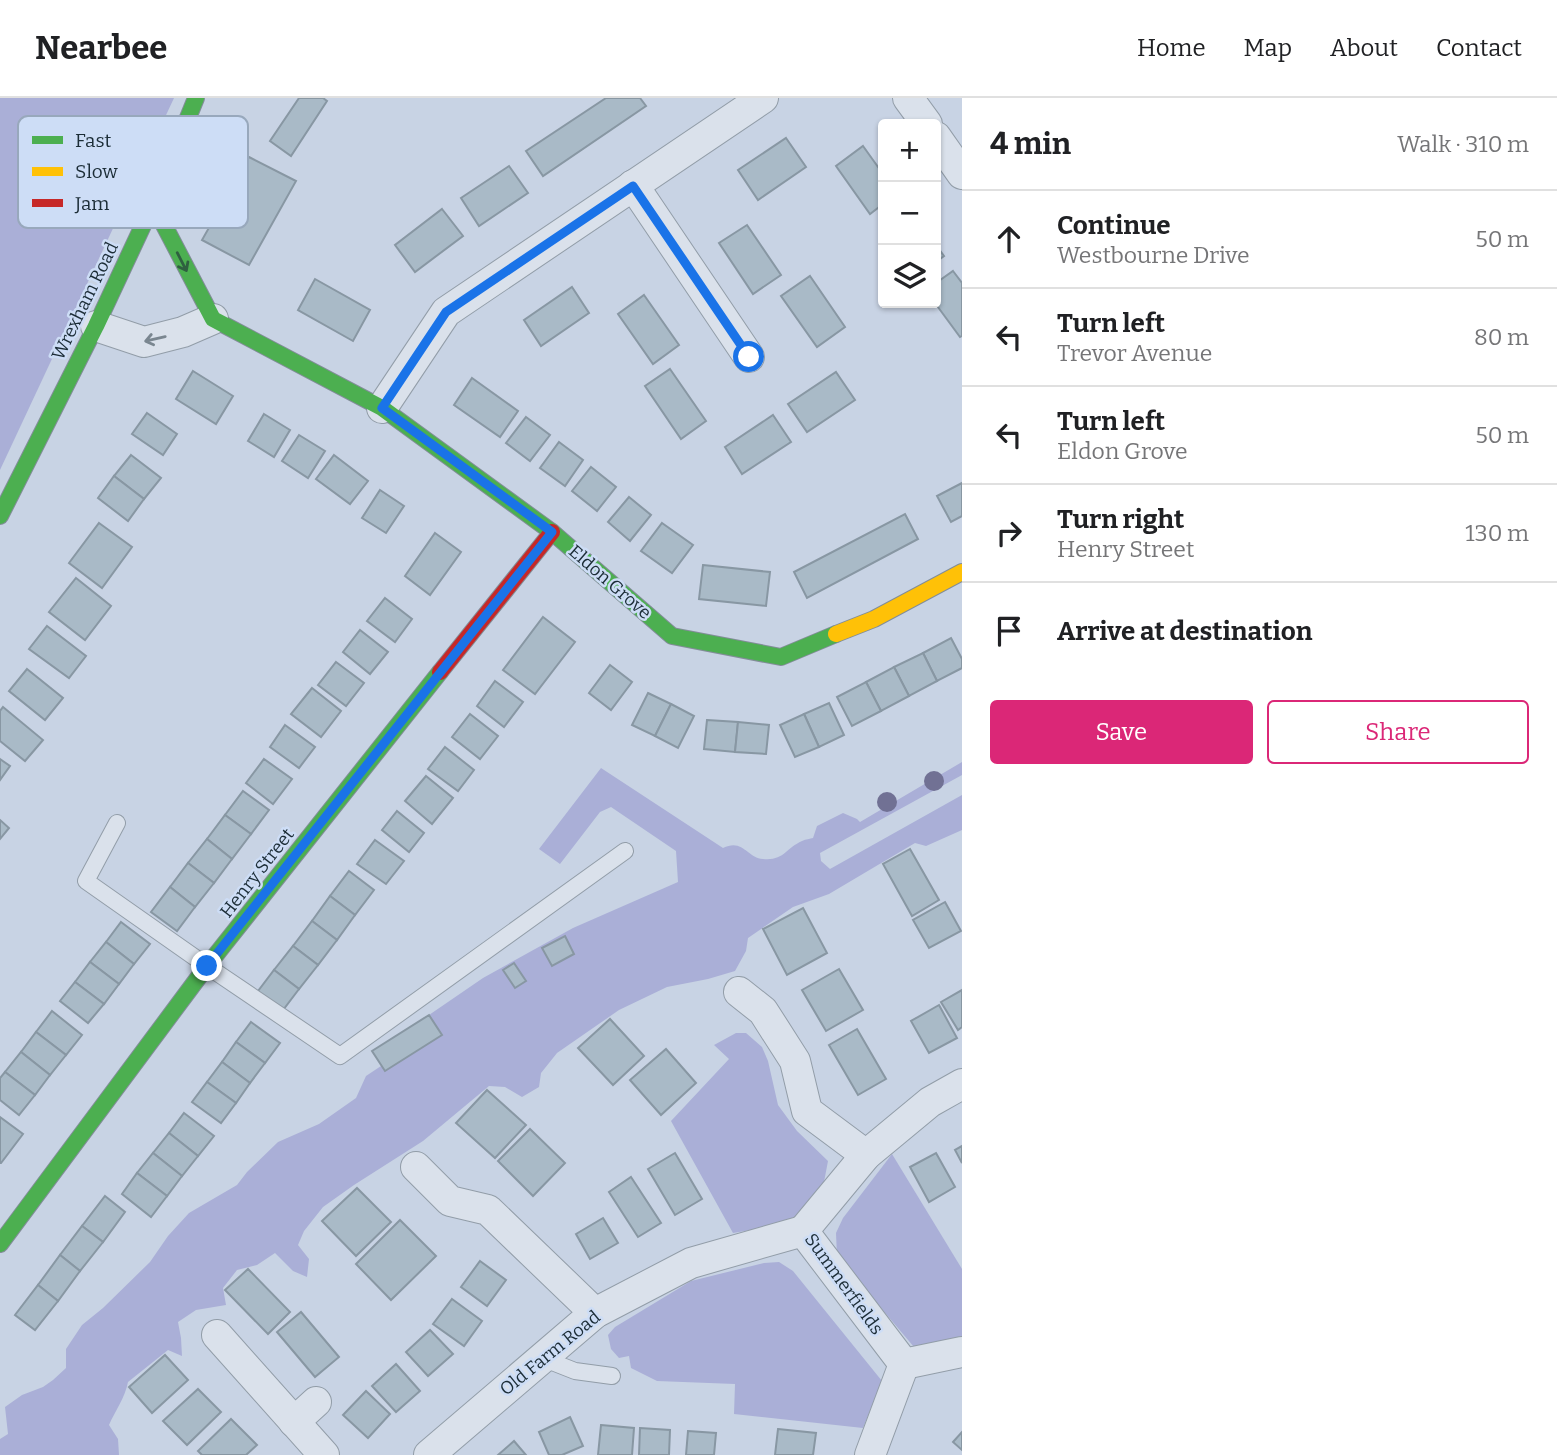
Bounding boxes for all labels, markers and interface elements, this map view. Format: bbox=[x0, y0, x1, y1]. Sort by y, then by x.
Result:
text: Nearbee bbox=[35, 28, 167, 68]
text: Home bbox=[1137, 34, 1206, 62]
text: Map bbox=[1244, 34, 1292, 62]
text: About bbox=[1330, 34, 1398, 62]
text: Contact bbox=[1436, 34, 1522, 62]
legend bbox=[18, 116, 248, 228]
map controls bbox=[878, 119, 941, 308]
button: + bbox=[878, 119, 941, 182]
text: 4 min bbox=[990, 126, 1071, 162]
text: Fast bbox=[75, 129, 112, 152]
text: Walk · 310 m bbox=[1397, 130, 1529, 158]
text: Slow bbox=[75, 160, 118, 183]
button: − bbox=[878, 182, 941, 245]
text: Jam bbox=[74, 192, 109, 215]
text: Continue bbox=[1057, 210, 1171, 241]
icon: ahead bbox=[990, 220, 1028, 258]
text: 50 m bbox=[1475, 225, 1529, 253]
street label: Wrexham Road bbox=[47, 238, 123, 363]
text: Westbourne Drive bbox=[1057, 241, 1250, 269]
button: layers bbox=[878, 245, 941, 308]
one-way arrow bbox=[176, 251, 190, 272]
text: Turn left bbox=[1057, 308, 1165, 339]
icon: left bbox=[990, 318, 1028, 356]
text: 80 m bbox=[1474, 323, 1529, 351]
one-way arrow bbox=[144, 333, 166, 346]
text: Trevor Avenue bbox=[1057, 339, 1212, 367]
route start bbox=[733, 341, 764, 372]
text: Turn left bbox=[1057, 406, 1165, 437]
icon: left bbox=[990, 416, 1028, 454]
text: 50 m bbox=[1475, 421, 1529, 449]
text: Eldon Grove bbox=[1057, 437, 1188, 465]
text: Turn right bbox=[1057, 504, 1184, 535]
icon: right bbox=[990, 514, 1028, 552]
text: 130 m bbox=[1465, 519, 1529, 547]
text: Henry Street bbox=[1057, 535, 1194, 563]
street label: Eldon Grove bbox=[564, 540, 656, 624]
icon: arrive bbox=[990, 612, 1028, 650]
text: Arrive at destination bbox=[1057, 616, 1312, 647]
button: Save bbox=[990, 700, 1253, 764]
button: Share bbox=[1267, 700, 1529, 764]
street label: Henry Street bbox=[215, 824, 299, 922]
route end bbox=[191, 950, 222, 981]
street label: Summerfields bbox=[800, 1229, 888, 1339]
street label: Old Farm Road bbox=[495, 1306, 605, 1400]

